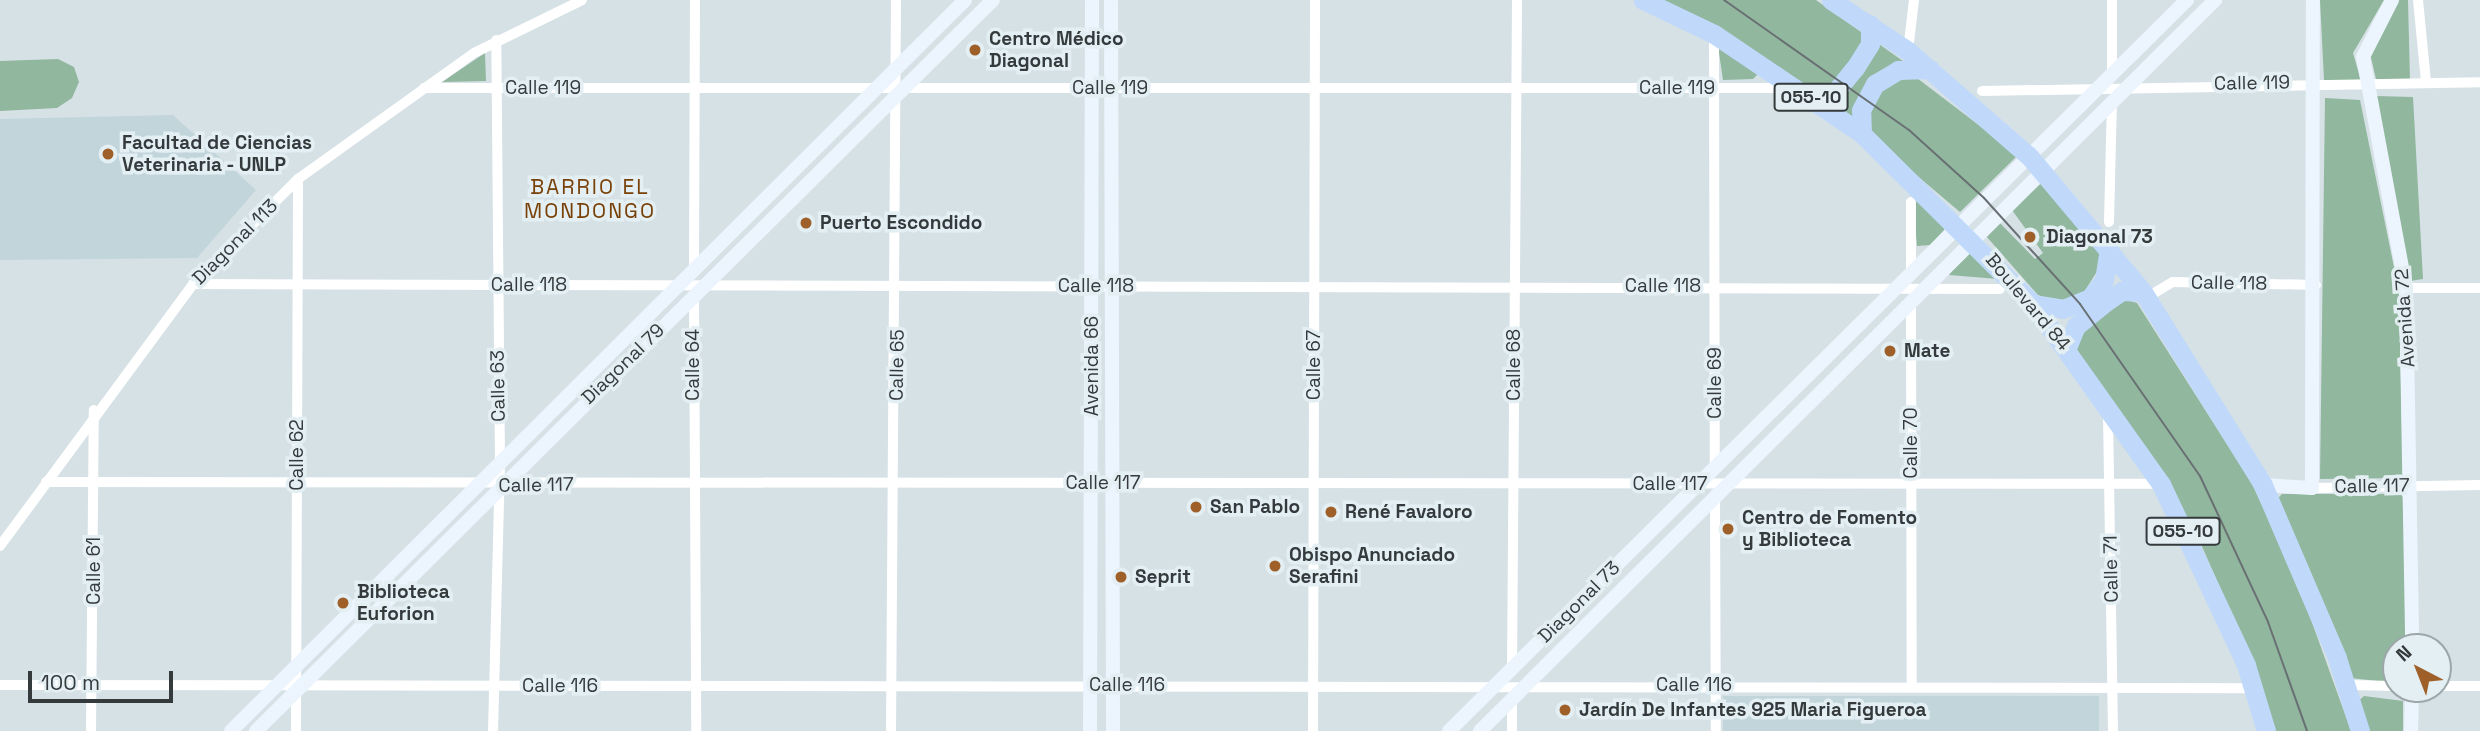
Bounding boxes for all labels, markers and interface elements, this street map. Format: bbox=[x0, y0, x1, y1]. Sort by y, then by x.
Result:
place label: Centro Médico Diagonal bbox=[989, 28, 1124, 72]
marker: Centro Médico Diagonal bbox=[967, 42, 983, 58]
street label: Calle 119 bbox=[2214, 71, 2290, 95]
street label: Calle 119 bbox=[505, 77, 581, 99]
street label: Calle 119 bbox=[1072, 77, 1148, 99]
street label: Calle 119 bbox=[1639, 77, 1715, 99]
road number: 055-10 bbox=[1772, 82, 1850, 112]
place label: Facultad de Ciencias Veterinaria - UNLP bbox=[122, 132, 312, 176]
marker: Facultad de Ciencias Veterinaria - UNLP bbox=[100, 146, 116, 162]
district label: BARRIO EL MONDONGO bbox=[525, 174, 655, 224]
street label: Diagonal 113 bbox=[188, 195, 282, 289]
place label: Puerto Escondido bbox=[820, 212, 982, 234]
marker: Puerto Escondido bbox=[798, 215, 814, 231]
place label: Diagonal 73 bbox=[2046, 226, 2153, 248]
marker: Diagonal 73 bbox=[2020, 227, 2040, 247]
street label: Boulevard 84 bbox=[1981, 249, 2075, 355]
street label: Avenida 72 bbox=[2390, 268, 2420, 368]
street label: Calle 118 bbox=[2191, 271, 2267, 295]
street label: Calle 118 bbox=[491, 274, 567, 296]
street label: Calle 118 bbox=[1058, 275, 1134, 297]
street label: Calle 118 bbox=[1625, 275, 1701, 297]
street label: Avenida 66 bbox=[1081, 316, 1103, 416]
street label: Diagonal 79 bbox=[577, 319, 669, 409]
street label: Calle 64 bbox=[682, 329, 704, 401]
street label: Calle 65 bbox=[885, 329, 909, 401]
street label: Calle 68 bbox=[1503, 329, 1525, 401]
street label: Calle 67 bbox=[1303, 330, 1325, 400]
place label: Mate bbox=[1904, 340, 1950, 362]
marker: Mate bbox=[1882, 343, 1898, 359]
street label: Calle 69 bbox=[1704, 347, 1726, 419]
street label: Calle 63 bbox=[486, 350, 510, 422]
street label: Calle 70 bbox=[1900, 407, 1922, 479]
street label: Calle 62 bbox=[286, 419, 308, 491]
street label: Calle 117 bbox=[1065, 472, 1141, 494]
street label: Calle 117 bbox=[498, 473, 574, 497]
street label: Calle 117 bbox=[1632, 473, 1708, 495]
street label: Calle 117 bbox=[2334, 474, 2410, 498]
place label: San Pablo bbox=[1210, 496, 1300, 518]
marker: San Pablo bbox=[1188, 499, 1204, 515]
place label: René Favaloro bbox=[1345, 501, 1473, 523]
marker: René Favaloro bbox=[1323, 504, 1339, 520]
place label: Centro de Fomento y Biblioteca bbox=[1742, 507, 1917, 551]
road number: 055-10 bbox=[2144, 516, 2222, 546]
marker: Centro de Fomento y Biblioteca bbox=[1720, 521, 1736, 537]
street label: Calle 71 bbox=[2099, 535, 2123, 603]
street label: Calle 61 bbox=[83, 537, 105, 605]
place label: Obispo Anunciado Serafini bbox=[1289, 544, 1455, 588]
street label: Diagonal 73 bbox=[1533, 556, 1625, 648]
marker: Obispo Anunciado Serafini bbox=[1267, 558, 1283, 574]
place label: Seprit bbox=[1135, 566, 1191, 588]
marker: Seprit bbox=[1113, 569, 1129, 585]
place label: Biblioteca Euforion bbox=[357, 581, 450, 625]
marker: Biblioteca Euforion bbox=[335, 595, 351, 611]
north arrow bbox=[2382, 633, 2452, 703]
text: N bbox=[2391, 640, 2417, 667]
scale bar bbox=[32, 658, 177, 702]
text: 100 m bbox=[41, 669, 100, 696]
street label: Calle 116 bbox=[1089, 674, 1165, 696]
street label: Calle 116 bbox=[1656, 674, 1732, 696]
street label: Calle 116 bbox=[522, 675, 598, 697]
place label: Jardín De Infantes 925 Maria Figueroa bbox=[1579, 699, 1926, 721]
marker: Jardín De Infantes 925 Maria Figueroa bbox=[1557, 702, 1573, 718]

